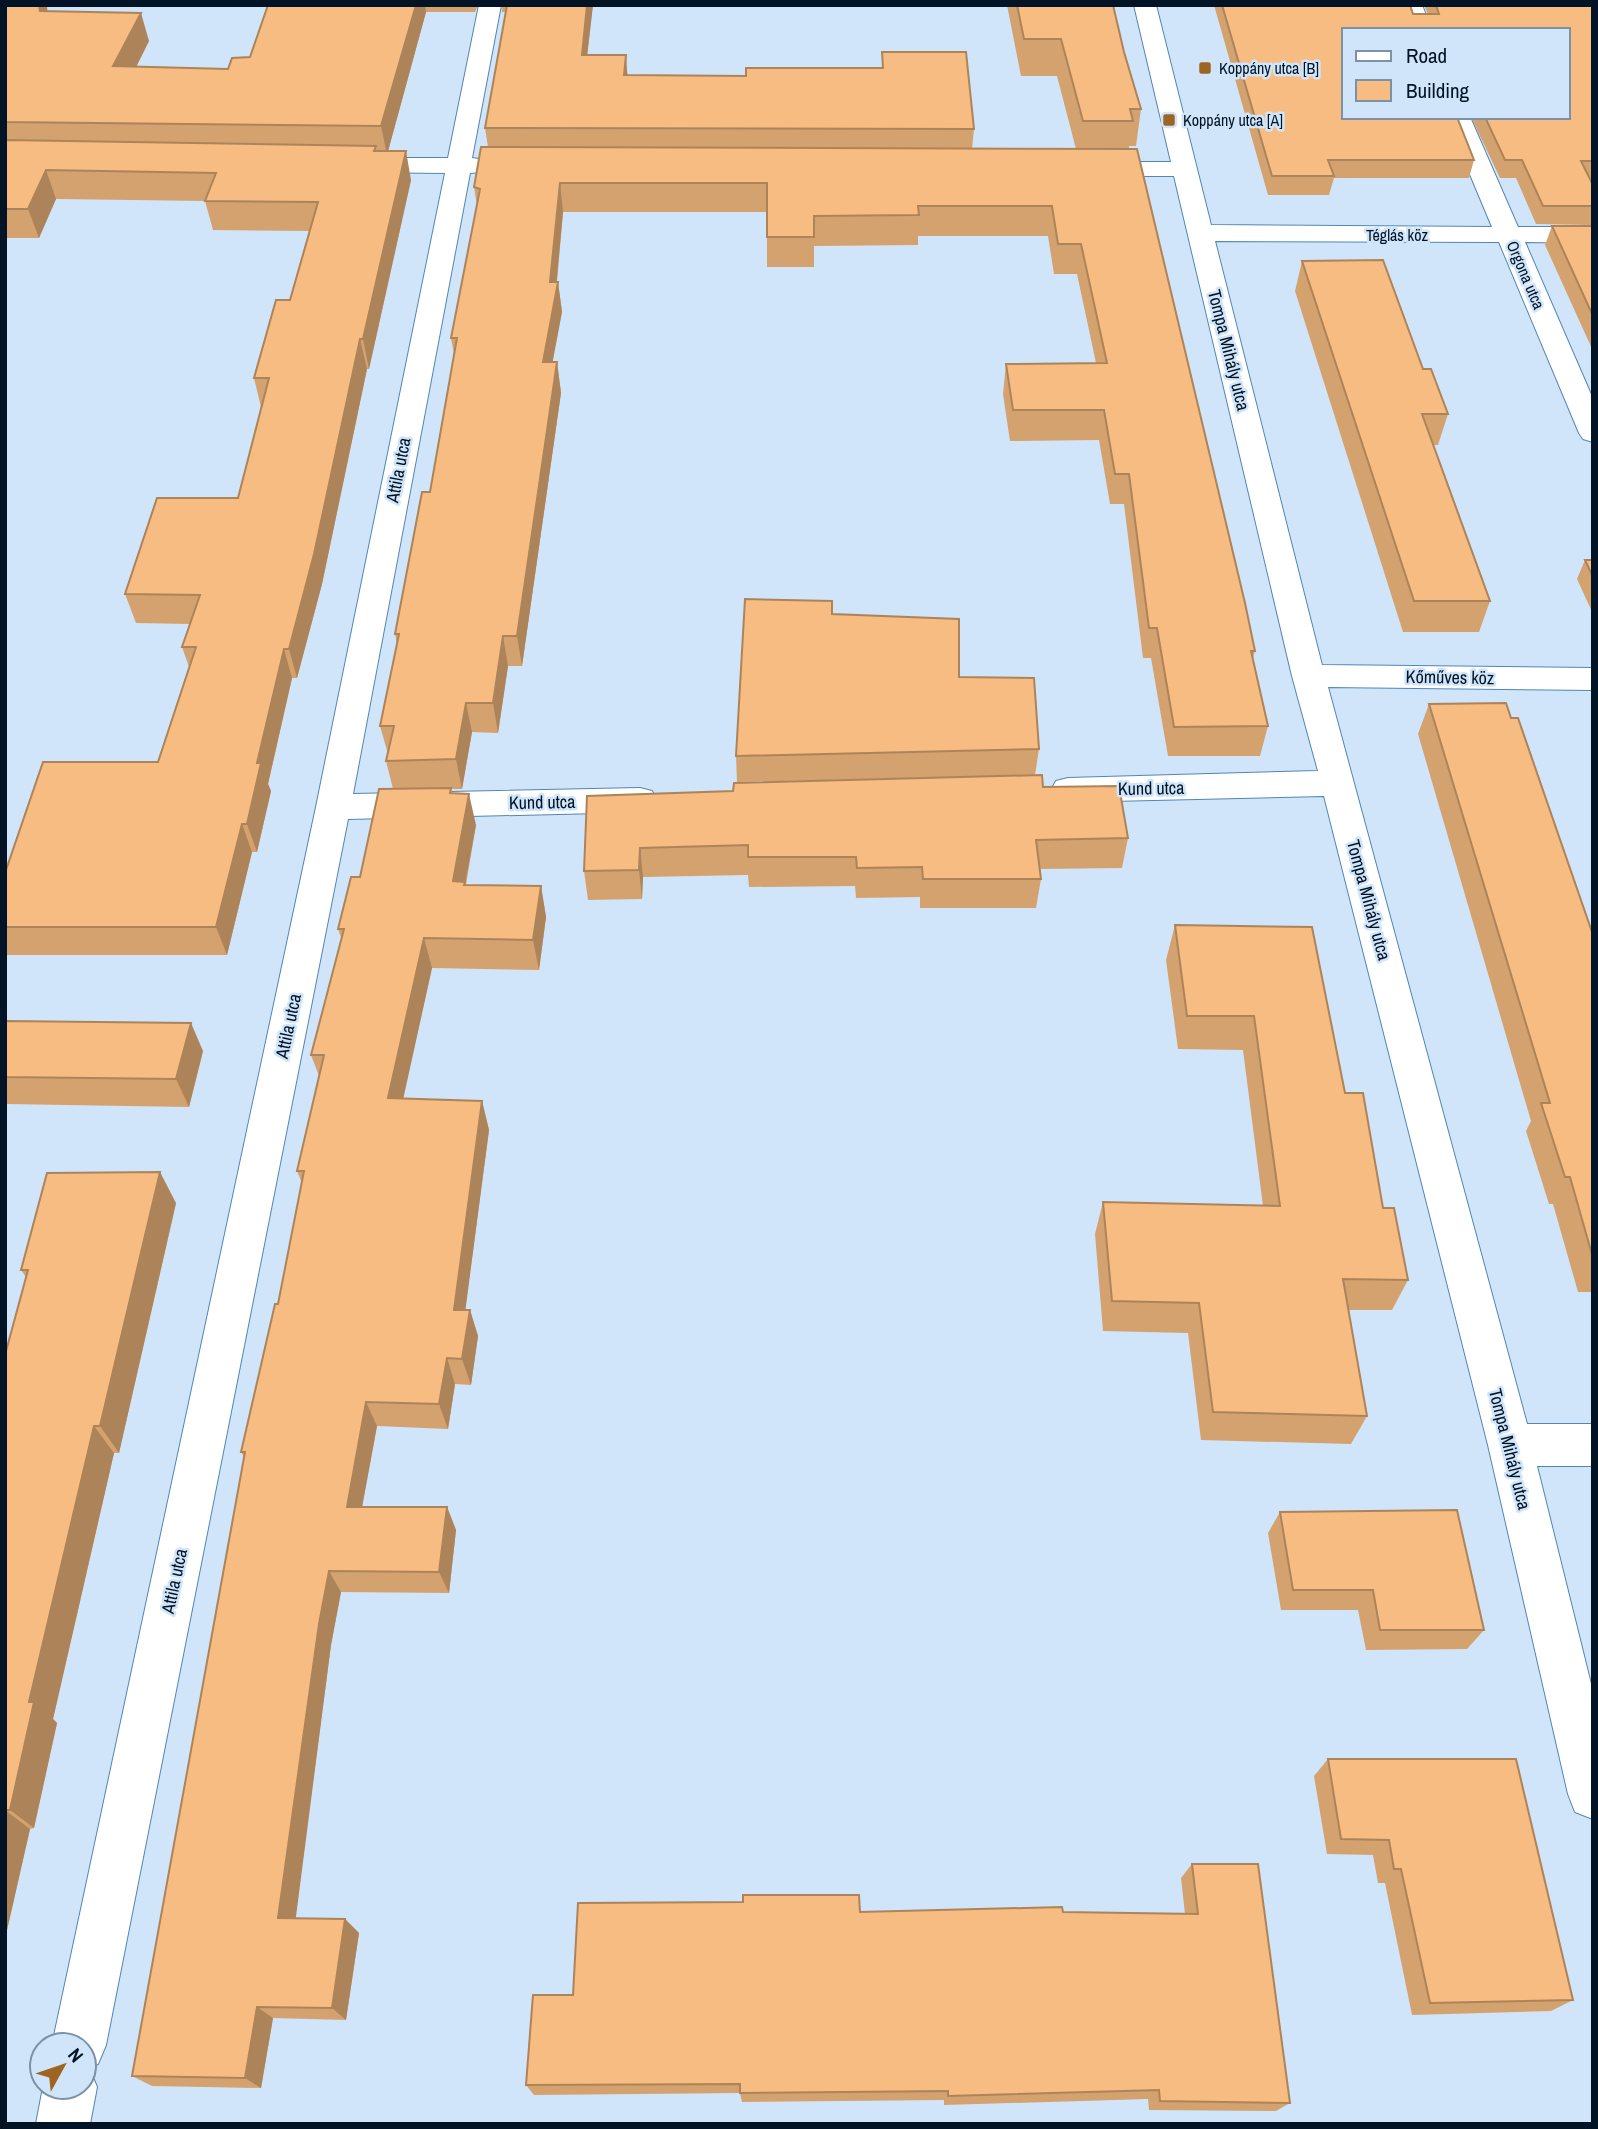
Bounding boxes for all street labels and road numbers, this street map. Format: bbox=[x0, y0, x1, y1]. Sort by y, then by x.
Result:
street label: Téglás köz bbox=[1366, 224, 1428, 246]
street label: Orgona utca bbox=[1502, 237, 1551, 313]
street label: Tompa Mihály utca bbox=[1202, 287, 1256, 413]
street label: Attila utca bbox=[379, 435, 417, 506]
street label: Kőműves köz bbox=[1405, 664, 1495, 690]
street label: Kund utca bbox=[1118, 775, 1184, 801]
street label: Kund utca bbox=[509, 789, 575, 815]
street label: Tompa Mihály utca bbox=[1341, 837, 1397, 963]
street label: Attila utca bbox=[269, 991, 307, 1062]
street label: Tompa Mihály utca bbox=[1483, 1386, 1537, 1512]
street label: Attila utca bbox=[155, 1546, 193, 1617]

